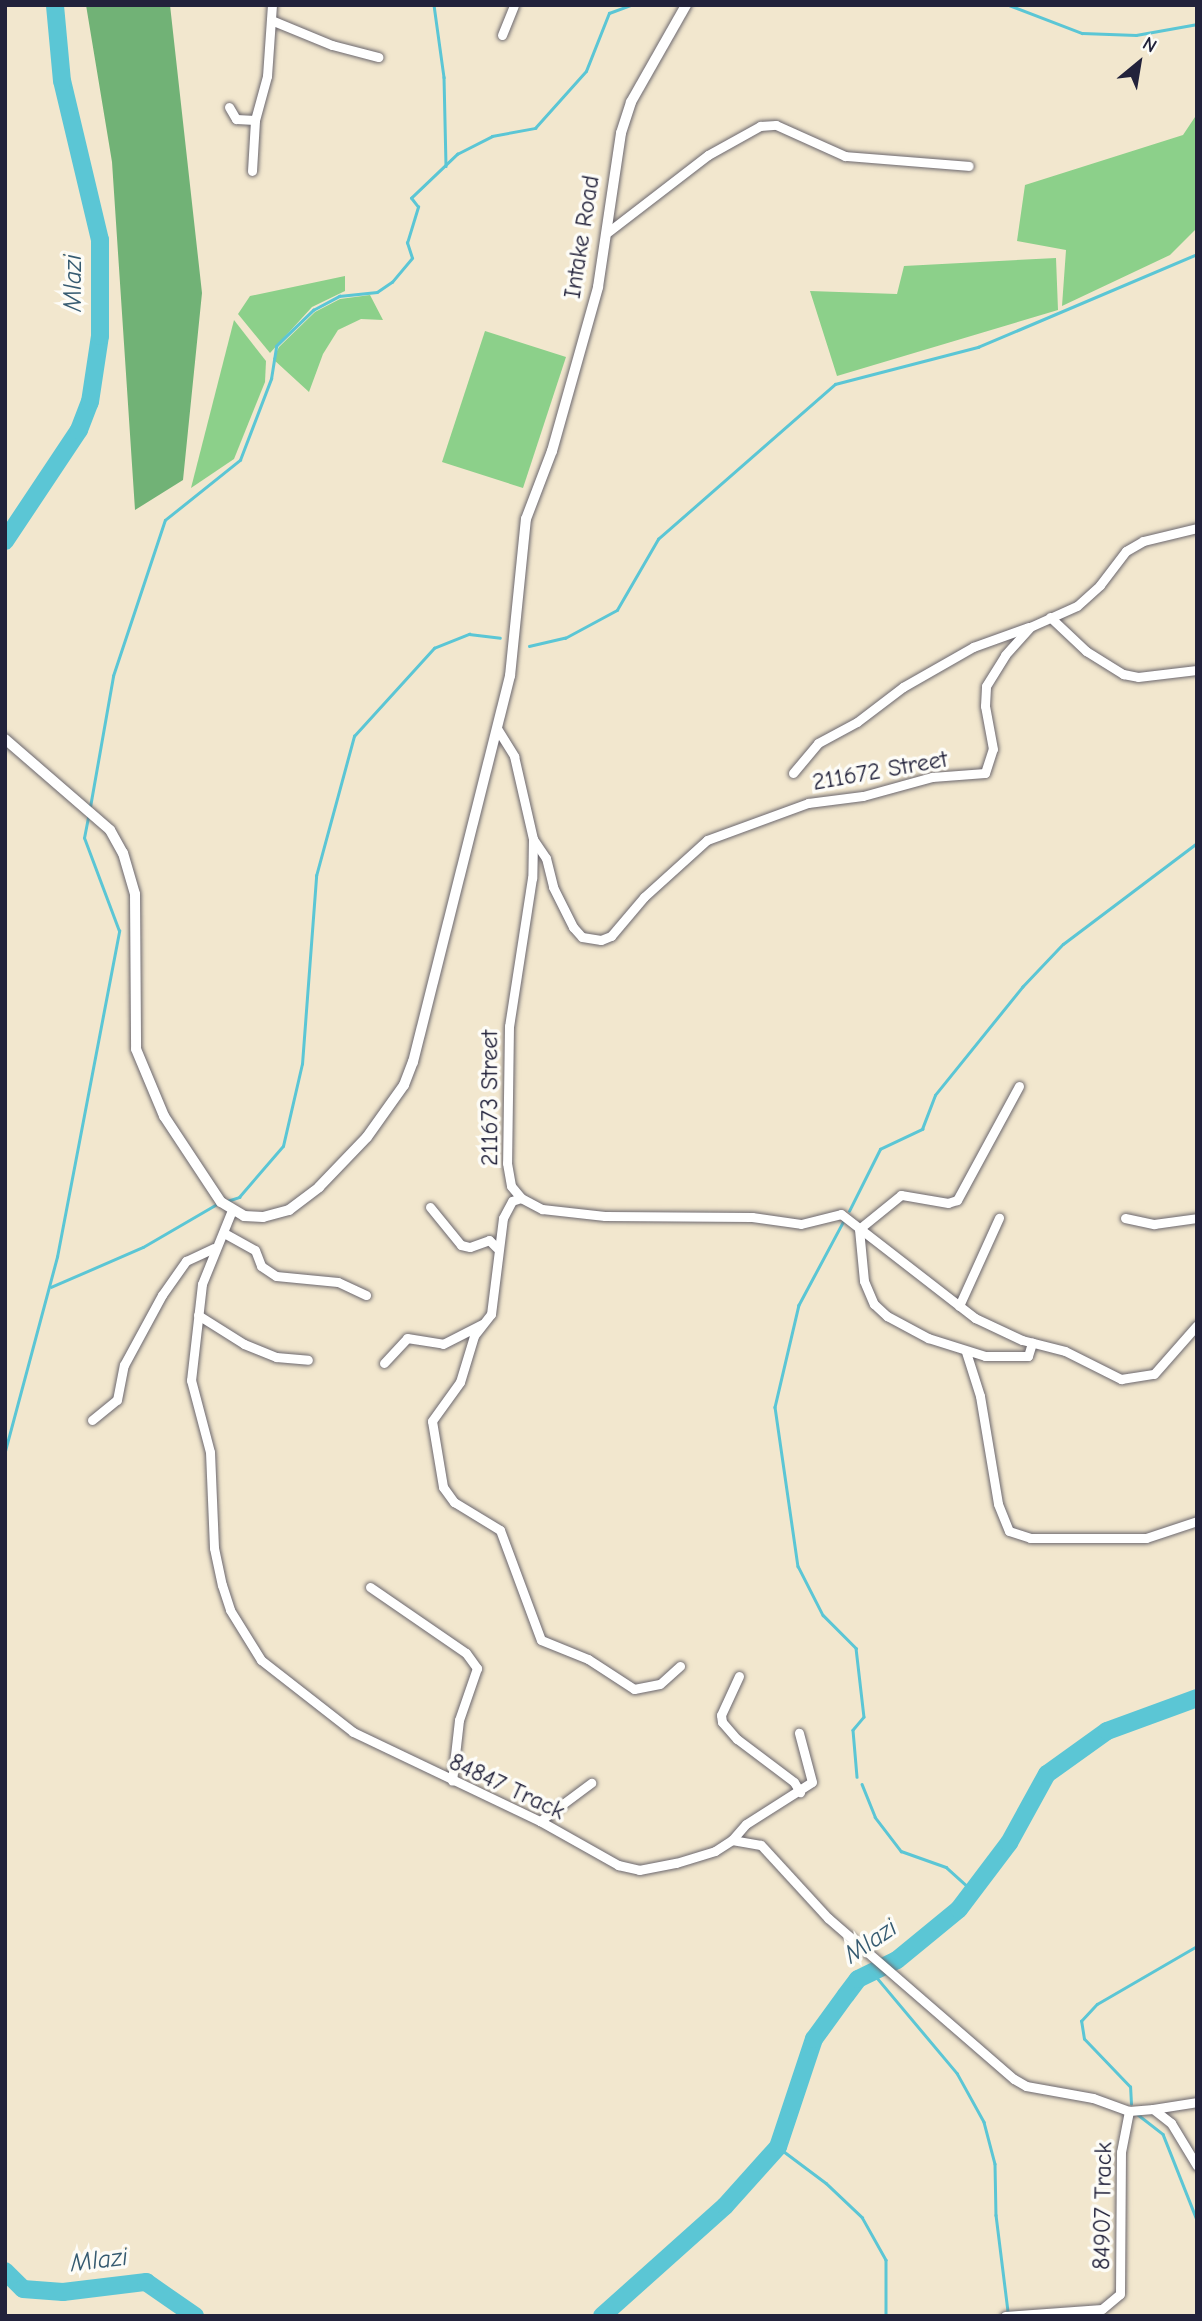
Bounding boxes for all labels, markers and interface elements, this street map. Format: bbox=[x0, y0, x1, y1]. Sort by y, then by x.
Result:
north arrow bbox=[1104, 28, 1174, 98]
text: N bbox=[1139, 32, 1160, 57]
street label: Intake Road bbox=[558, 173, 606, 301]
water label: Mlazi bbox=[58, 254, 90, 312]
street label: 211672 Street bbox=[810, 745, 950, 797]
street label: 211673 Street bbox=[476, 1030, 504, 1166]
street label: 84847 Track bbox=[445, 1748, 569, 1826]
water label: Mlazi bbox=[838, 1913, 904, 1971]
street label: 84907 Track bbox=[1087, 2142, 1119, 2270]
water label: Mlazi bbox=[68, 2242, 130, 2280]

